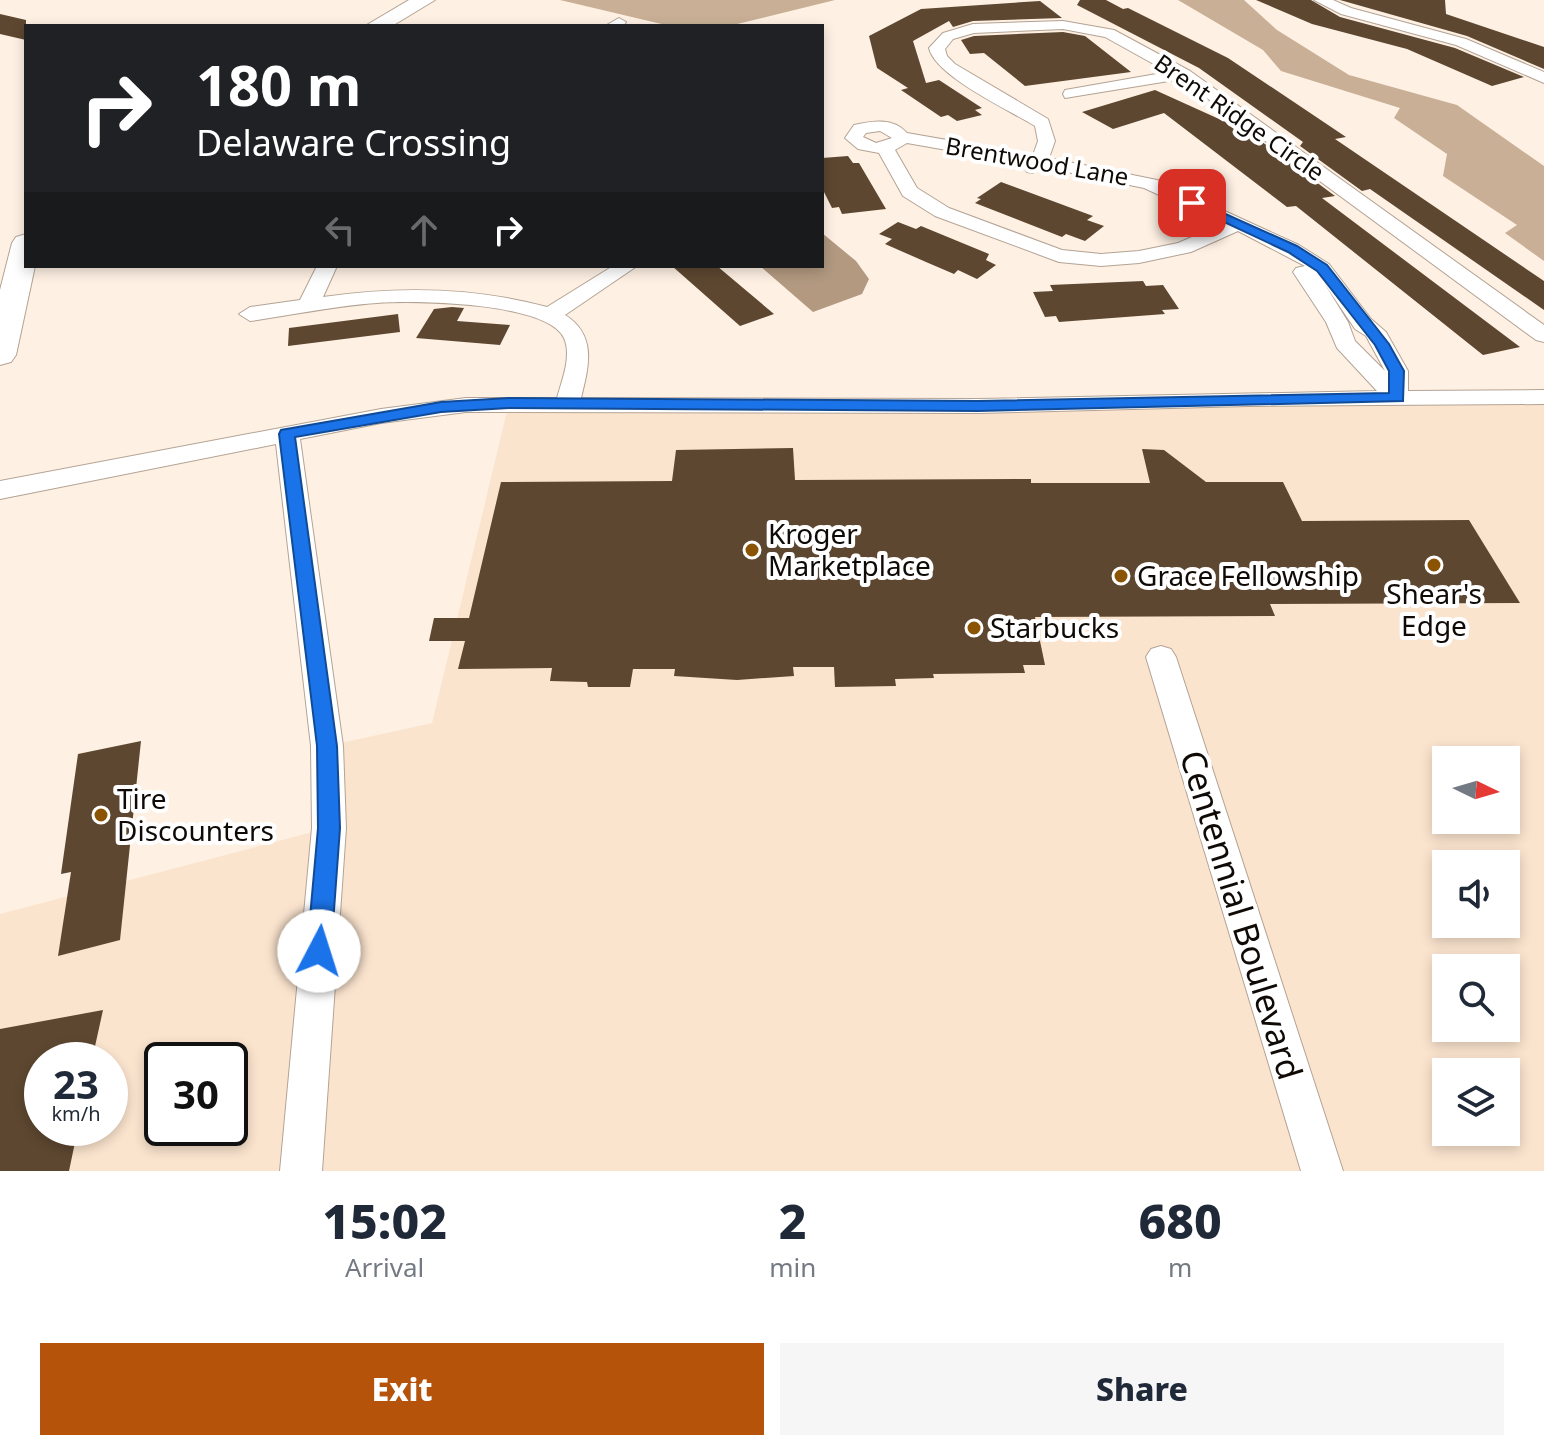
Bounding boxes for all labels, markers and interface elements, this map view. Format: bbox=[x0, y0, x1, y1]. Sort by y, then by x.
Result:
text: 180 m bbox=[196, 46, 361, 122]
street label: Brent Ridge Circle bbox=[1148, 46, 1332, 188]
icon: right bbox=[64, 56, 168, 160]
text: Delaware Crossing bbox=[196, 118, 511, 167]
street label: Brentwood Lane bbox=[943, 128, 1131, 193]
pin bbox=[1158, 169, 1226, 237]
icon: arrive bbox=[1170, 181, 1214, 225]
icon: left bbox=[318, 208, 362, 252]
icon: ahead bbox=[402, 208, 446, 252]
icon: right bbox=[486, 208, 530, 252]
place label: Kroger Marketplace bbox=[768, 514, 931, 584]
marker: Kroger Marketplace bbox=[743, 541, 761, 559]
place label: Grace Fellowship bbox=[1137, 556, 1359, 594]
marker: Shear's Edge bbox=[1425, 556, 1443, 574]
marker: Grace Fellowship bbox=[1112, 567, 1130, 585]
place label: Shear's Edge bbox=[1386, 574, 1482, 644]
place label: Starbucks bbox=[990, 608, 1119, 646]
marker: Starbucks bbox=[965, 619, 983, 637]
street label: Centennial Boulevard bbox=[1170, 744, 1314, 1085]
north arrow bbox=[1432, 746, 1520, 834]
map controls bbox=[1432, 746, 1520, 1146]
place label: Tire Discounters bbox=[117, 779, 274, 849]
marker: Tire Discounters bbox=[92, 806, 110, 824]
button: sound bbox=[1432, 850, 1520, 938]
position arrow bbox=[277, 909, 361, 993]
button: search bbox=[1432, 954, 1520, 1042]
speed limit sign: 30 bbox=[144, 1042, 248, 1146]
text: 23 bbox=[53, 1056, 99, 1111]
button: layers bbox=[1432, 1058, 1520, 1146]
text: km/h bbox=[51, 1100, 101, 1127]
text: 15:02 bbox=[322, 1188, 447, 1253]
text: 2 bbox=[779, 1188, 807, 1253]
text: 680 bbox=[1139, 1188, 1222, 1253]
text: Arrival bbox=[345, 1249, 424, 1285]
text: min bbox=[769, 1249, 816, 1285]
text: m bbox=[1168, 1249, 1192, 1285]
button: Exit bbox=[40, 1343, 764, 1435]
button: Share bbox=[780, 1343, 1504, 1435]

